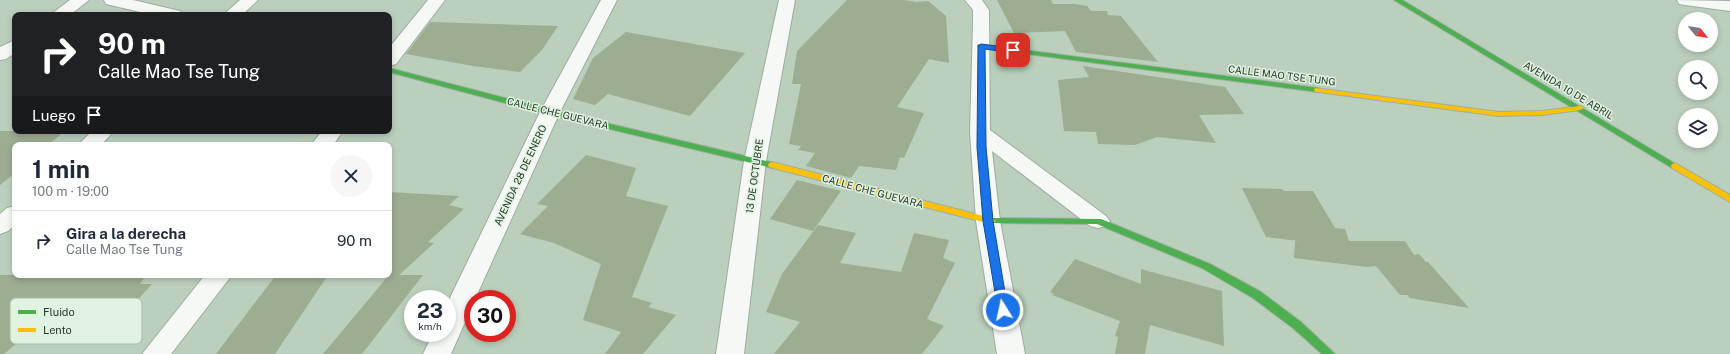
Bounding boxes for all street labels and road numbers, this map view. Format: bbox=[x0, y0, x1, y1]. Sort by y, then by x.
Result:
street label: AVENIDA 10 DE ABRIL bbox=[1522, 58, 1616, 122]
street label: CALLE MAO TSE TUNG bbox=[1227, 62, 1337, 88]
street label: CALLE CHE GUEVARA bbox=[506, 95, 610, 131]
street label: AVENIDA 28 DE ENERO bbox=[491, 123, 549, 227]
street label: 13 DE OCTUBRE bbox=[743, 138, 765, 214]
street label: CALLE CHE GUEVARA bbox=[821, 172, 925, 210]

